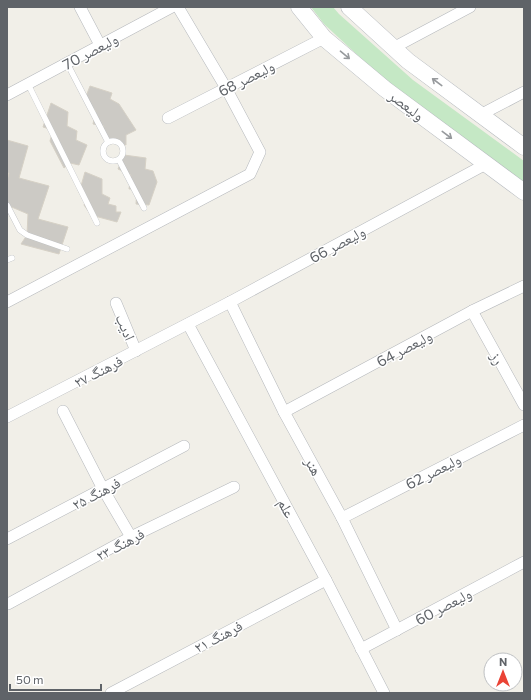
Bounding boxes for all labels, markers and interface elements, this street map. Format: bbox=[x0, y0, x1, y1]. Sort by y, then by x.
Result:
street label: ولیعصر 70 bbox=[59, 29, 121, 74]
one-way arrow bbox=[339, 51, 350, 60]
street label: ولیعصر 68 bbox=[215, 56, 278, 101]
one-way arrow bbox=[431, 78, 442, 86]
street label: ولیعصر bbox=[384, 85, 428, 125]
one-way arrow bbox=[442, 131, 453, 139]
street label: ولیعصر 66 bbox=[306, 222, 368, 267]
street label: ادیب bbox=[112, 311, 140, 343]
street label: ولیعصر 64 bbox=[373, 326, 435, 371]
street label: رز bbox=[486, 348, 509, 368]
street label: فرهنگ ۲۷ bbox=[71, 351, 126, 392]
street label: ولیعصر 62 bbox=[402, 449, 464, 493]
street label: هنر bbox=[300, 453, 326, 479]
street label: فرهنگ ۲۵ bbox=[69, 473, 124, 514]
street label: علم bbox=[273, 495, 300, 522]
street label: فرهنگ ۲۳ bbox=[93, 524, 148, 565]
street label: ولیعصر 60 bbox=[412, 584, 475, 629]
street label: فرهنگ ۲۱ bbox=[191, 616, 246, 657]
north arrow bbox=[483, 652, 523, 692]
text: N bbox=[499, 655, 507, 668]
scale bar bbox=[10, 666, 101, 692]
text: 50 m bbox=[16, 672, 44, 686]

